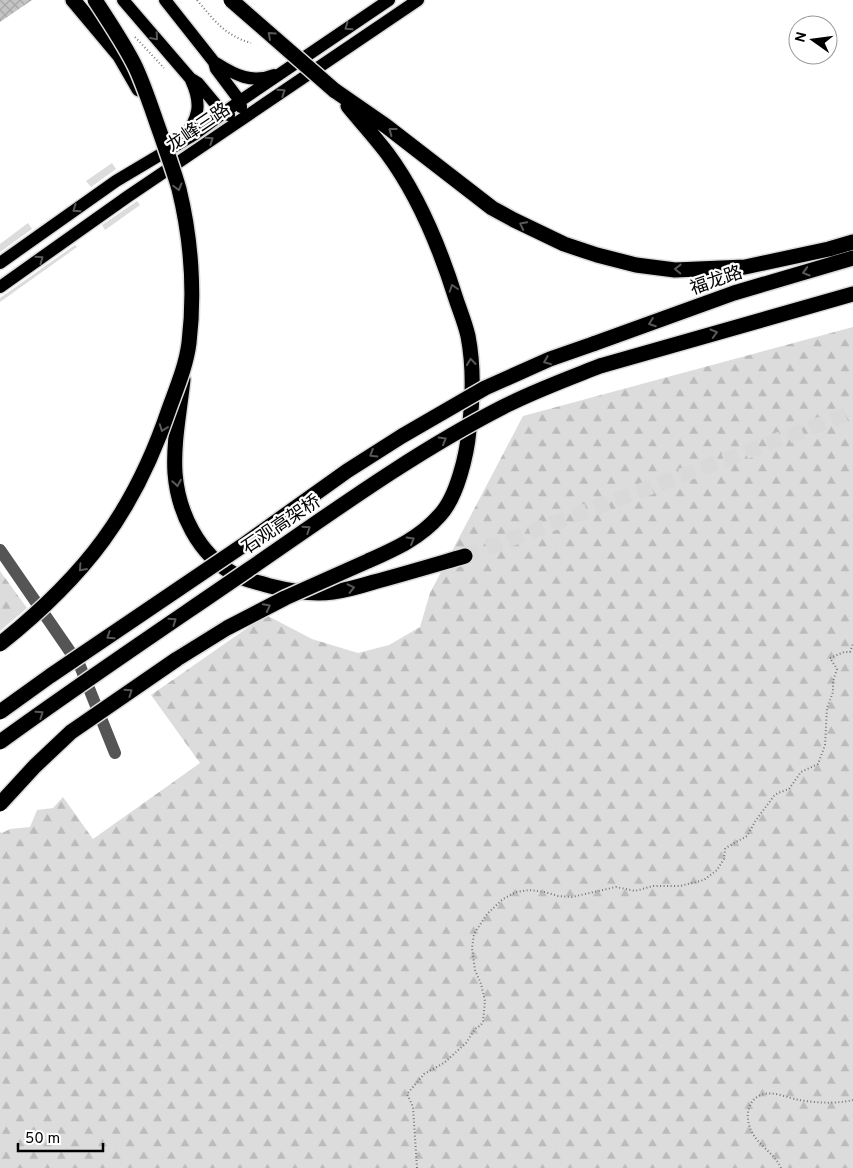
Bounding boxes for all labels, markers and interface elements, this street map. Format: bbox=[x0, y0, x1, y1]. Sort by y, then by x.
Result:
north arrow bbox=[788, 15, 838, 65]
one-way arrow bbox=[344, 21, 354, 30]
text: N bbox=[792, 30, 811, 44]
one-way arrow bbox=[149, 31, 158, 40]
one-way arrow bbox=[267, 32, 276, 41]
one-way arrow bbox=[276, 89, 286, 98]
street label: 龙峰三路 bbox=[163, 99, 235, 158]
one-way arrow bbox=[388, 127, 397, 136]
one-way arrow bbox=[205, 137, 214, 146]
one-way arrow bbox=[172, 182, 182, 190]
one-way arrow bbox=[72, 203, 82, 212]
one-way arrow bbox=[519, 221, 528, 231]
one-way arrow bbox=[34, 256, 44, 265]
street label: 福龙路 bbox=[687, 262, 746, 301]
one-way arrow bbox=[674, 264, 682, 274]
one-way arrow bbox=[803, 266, 811, 276]
one-way arrow bbox=[449, 285, 459, 293]
one-way arrow bbox=[648, 317, 657, 327]
one-way arrow bbox=[709, 328, 718, 338]
one-way arrow bbox=[543, 355, 552, 365]
one-way arrow bbox=[466, 358, 477, 366]
one-way arrow bbox=[159, 423, 169, 431]
one-way arrow bbox=[438, 436, 447, 446]
one-way arrow bbox=[370, 448, 379, 458]
one-way arrow bbox=[171, 479, 181, 487]
street label: 石观高架桥 bbox=[238, 491, 326, 560]
one-way arrow bbox=[302, 526, 311, 535]
one-way arrow bbox=[406, 536, 415, 546]
one-way arrow bbox=[79, 562, 88, 571]
one-way arrow bbox=[346, 583, 355, 594]
one-way arrow bbox=[262, 603, 271, 613]
one-way arrow bbox=[168, 618, 177, 627]
one-way arrow bbox=[106, 630, 116, 639]
one-way arrow bbox=[123, 689, 132, 698]
one-way arrow bbox=[34, 711, 44, 720]
scale bar bbox=[18, 1120, 102, 1152]
text: 50 m bbox=[25, 1130, 60, 1149]

